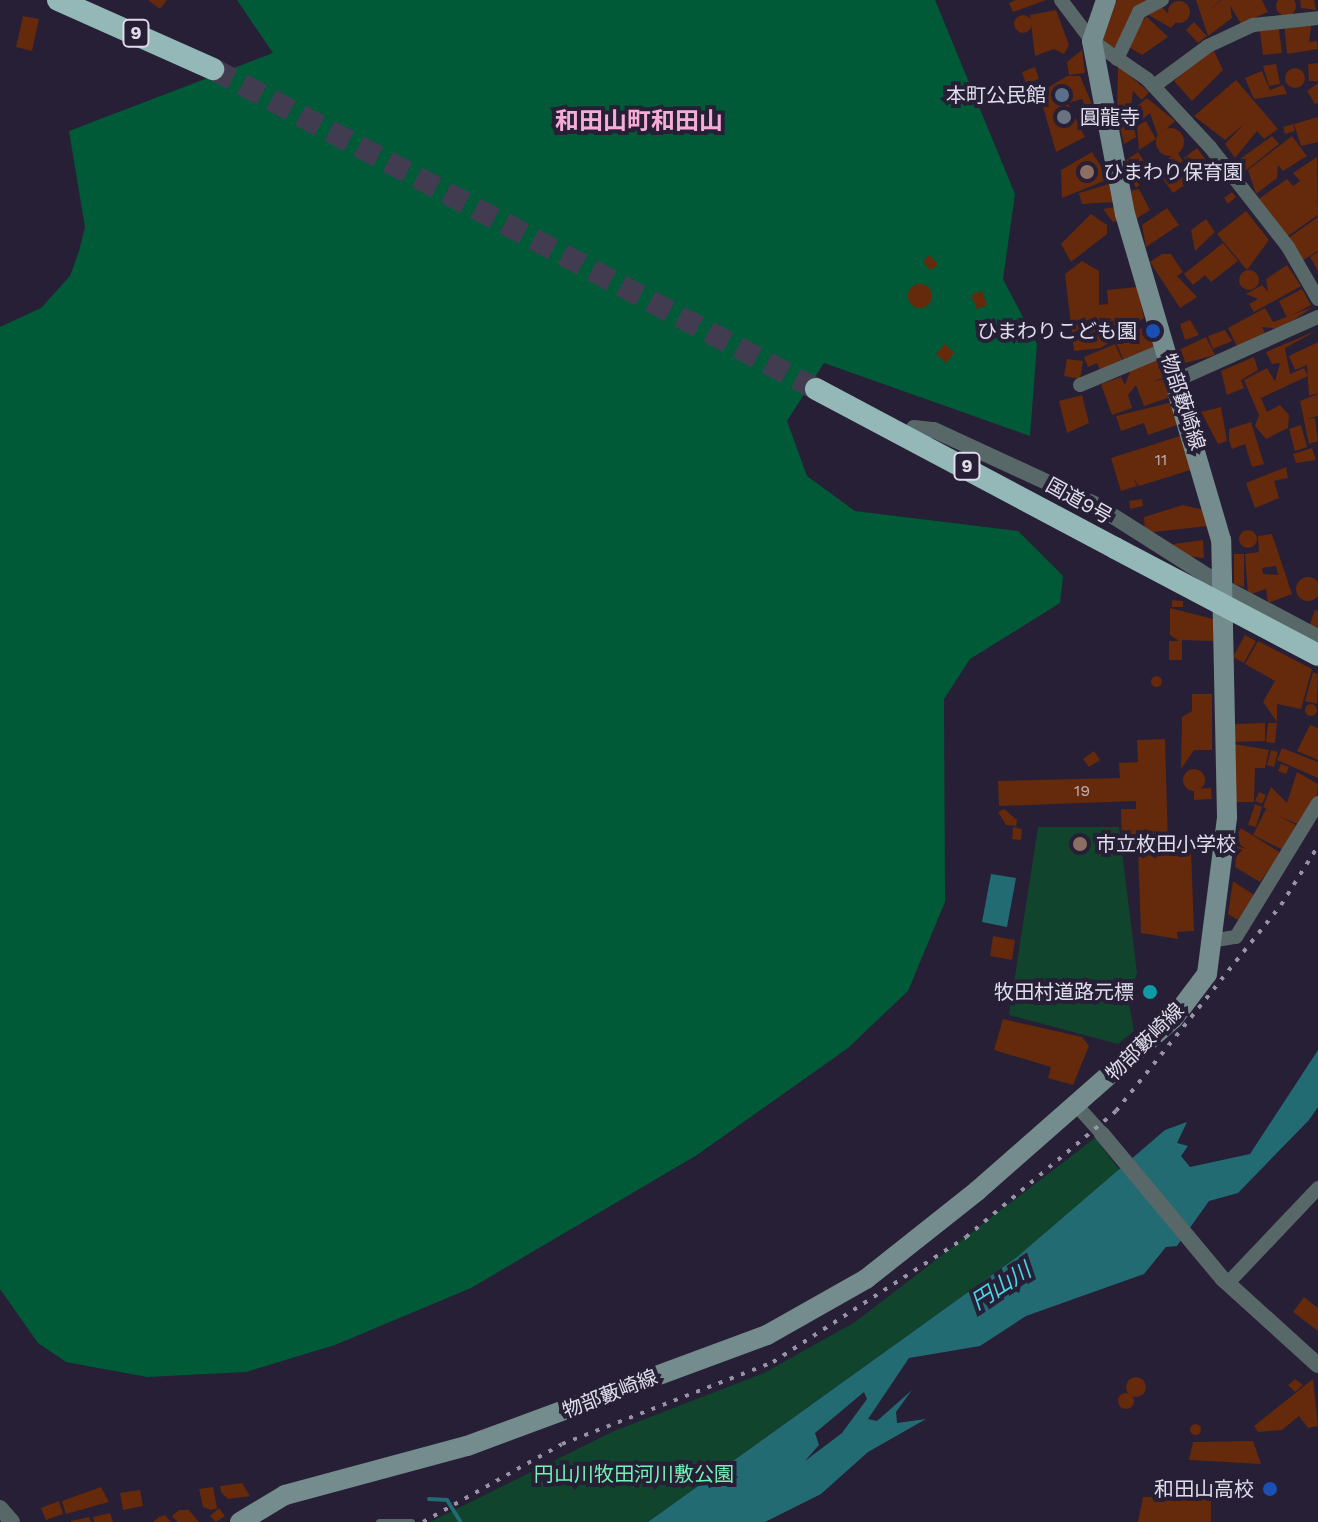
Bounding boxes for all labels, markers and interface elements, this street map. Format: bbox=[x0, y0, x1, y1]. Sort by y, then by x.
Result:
road number: 9 bbox=[122, 19, 150, 47]
place label: 本町公民館 bbox=[946, 83, 1046, 107]
marker: 本町公民館 bbox=[1053, 86, 1071, 104]
place label: 圓龍寺 bbox=[1080, 105, 1140, 129]
district label: 和田山町和田山 bbox=[555, 108, 723, 136]
marker: 圓龍寺 bbox=[1055, 108, 1073, 126]
place label: ひまわり保育園 bbox=[1103, 160, 1243, 184]
marker: ひまわり保育園 bbox=[1078, 163, 1096, 181]
place label: ひまわりこども園 bbox=[977, 319, 1137, 343]
marker: ひまわりこども園 bbox=[1144, 322, 1162, 340]
street label: 物部藪崎線 bbox=[1156, 351, 1210, 453]
house number: 11 bbox=[1155, 450, 1167, 470]
road number: 9 bbox=[953, 452, 981, 480]
street label: 国道9号 bbox=[1042, 473, 1116, 529]
house number: 19 bbox=[1074, 781, 1090, 801]
place label: 市立枚田小学校 bbox=[1096, 832, 1236, 856]
marker: 市立枚田小学校 bbox=[1071, 835, 1089, 853]
place label: 牧田村道路元標 bbox=[994, 980, 1134, 1004]
marker: 牧田村道路元標 bbox=[1141, 983, 1159, 1001]
street label: 物部藪崎線 bbox=[1101, 998, 1189, 1086]
water label: 円山川 bbox=[966, 1257, 1036, 1315]
street label: 物部藪崎線 bbox=[559, 1365, 661, 1423]
park label: 円山川牧田河川敷公園 bbox=[534, 1462, 734, 1486]
place label: 和田山高校 bbox=[1154, 1477, 1254, 1501]
marker: 和田山高校 bbox=[1261, 1480, 1279, 1498]

